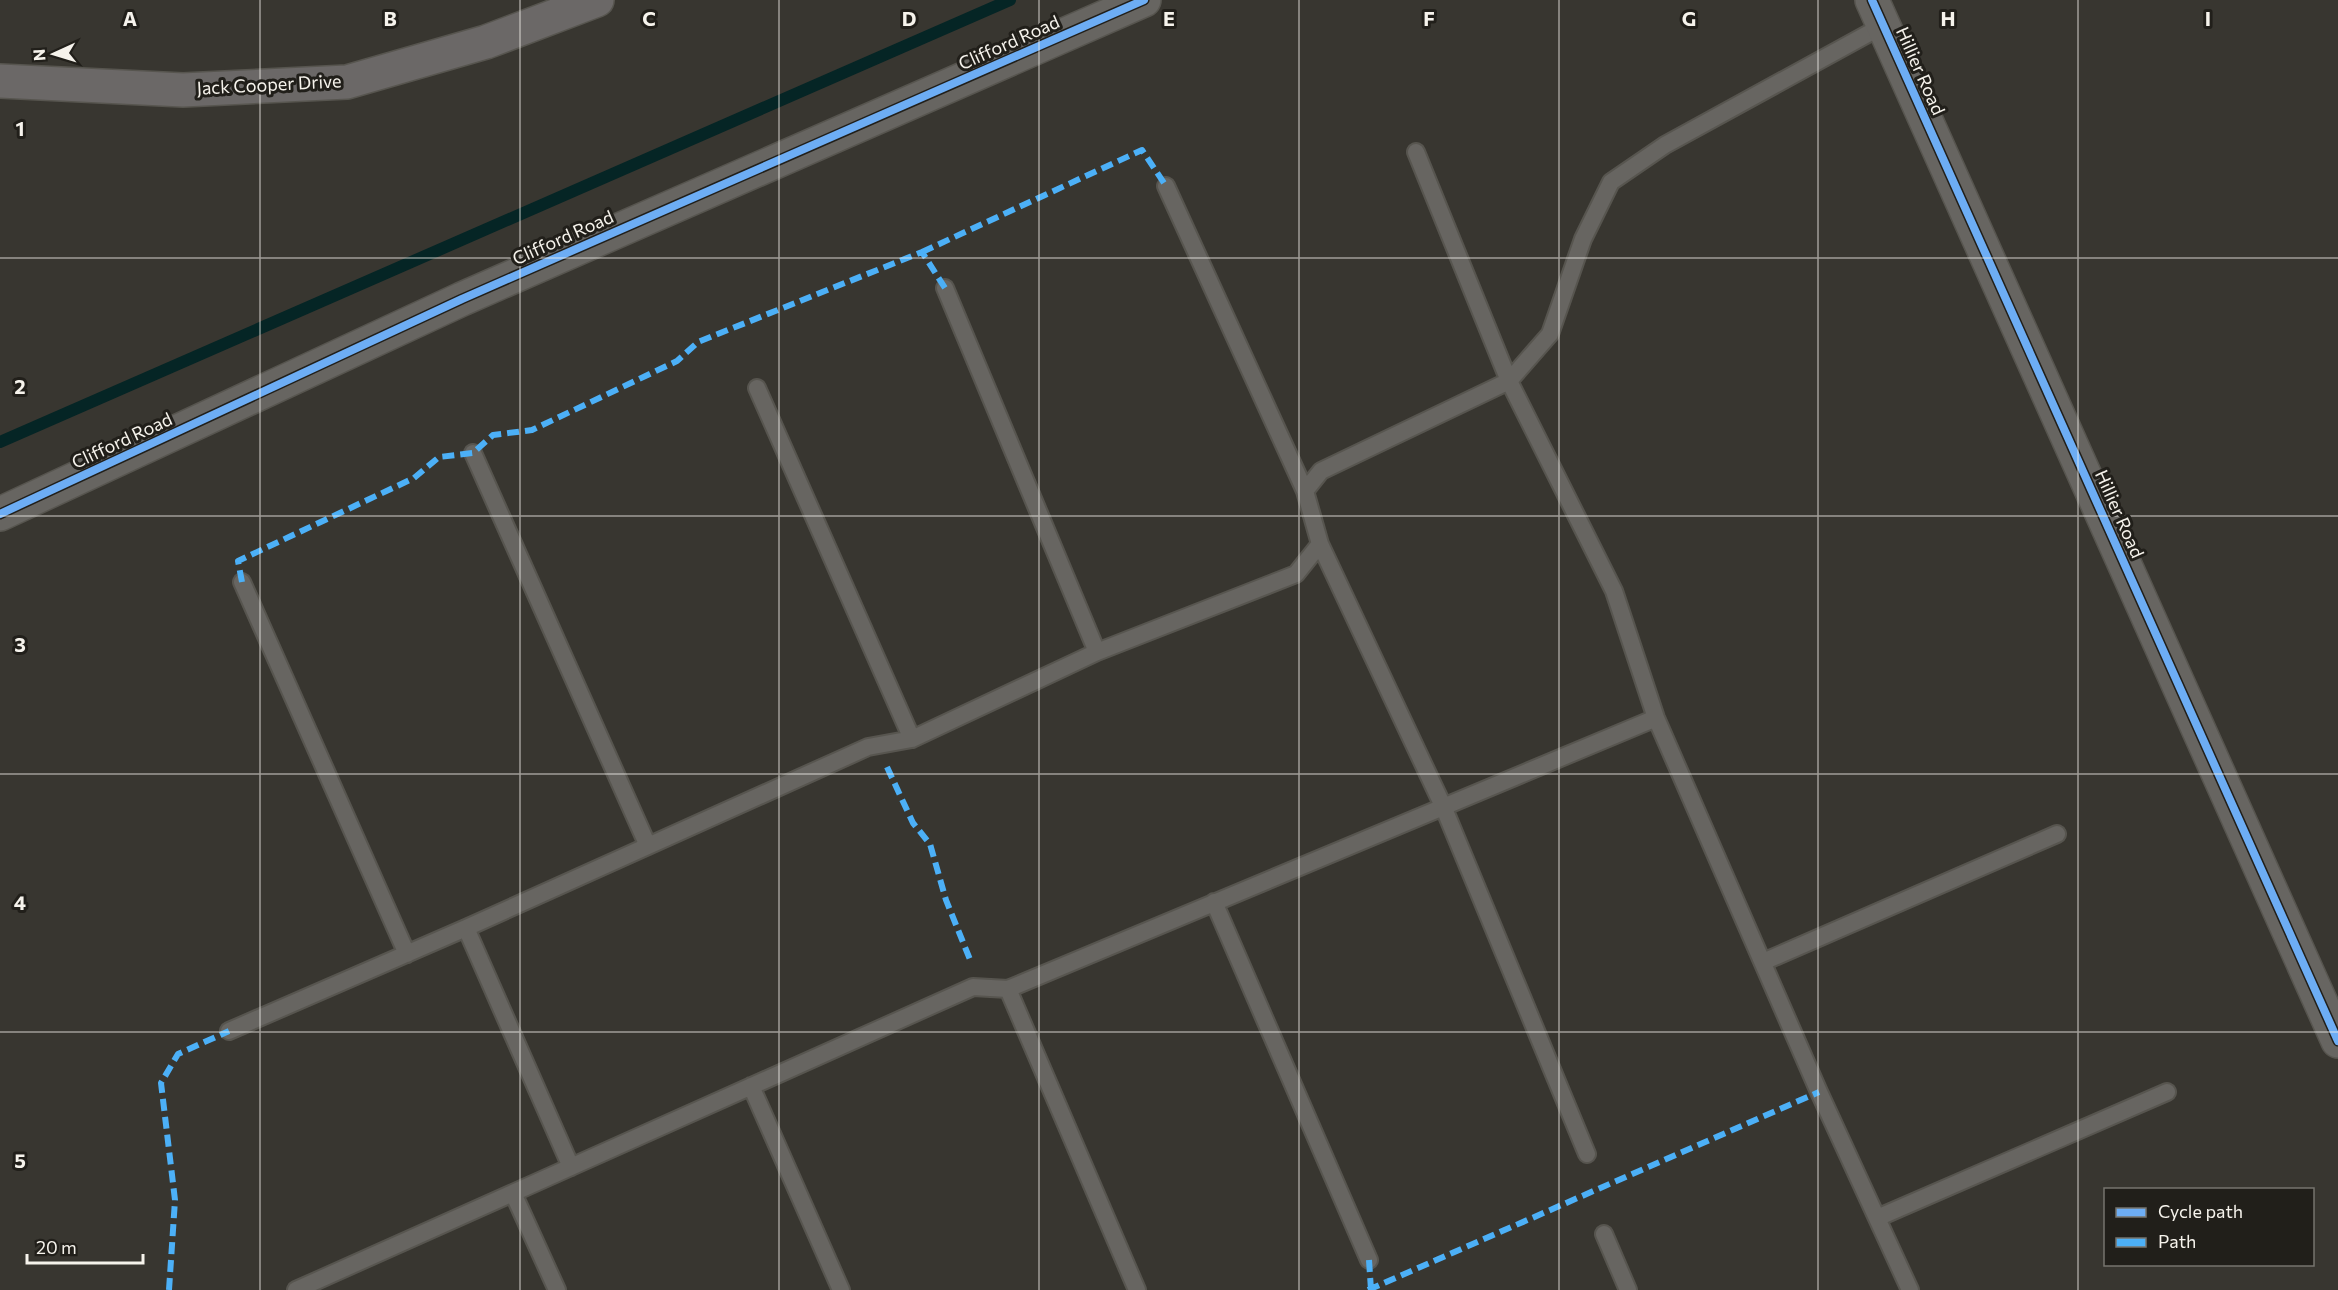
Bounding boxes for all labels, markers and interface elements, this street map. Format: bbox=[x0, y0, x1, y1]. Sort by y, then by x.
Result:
text: A bbox=[123, 6, 137, 30]
text: B bbox=[383, 6, 397, 30]
text: C bbox=[642, 6, 656, 30]
text: D bbox=[902, 6, 916, 30]
text: E bbox=[1163, 6, 1175, 30]
text: F bbox=[1423, 6, 1435, 30]
text: G bbox=[1682, 6, 1696, 30]
text: H bbox=[1941, 6, 1956, 30]
text: I bbox=[2205, 6, 2211, 30]
street label: Clifford Road bbox=[955, 10, 1063, 74]
street label: Hillier Road bbox=[1892, 23, 1950, 118]
north arrow bbox=[24, 24, 84, 84]
text: N bbox=[29, 48, 48, 62]
street label: Jack Cooper Drive bbox=[196, 69, 342, 99]
text: 1 bbox=[15, 116, 25, 140]
street label: Clifford Road bbox=[509, 205, 617, 269]
text: 2 bbox=[14, 374, 26, 398]
street label: Clifford Road bbox=[68, 407, 175, 473]
street label: Hillier Road bbox=[2091, 466, 2149, 561]
text: 3 bbox=[14, 632, 26, 656]
text: 4 bbox=[14, 890, 26, 914]
text: 5 bbox=[14, 1148, 26, 1172]
legend bbox=[2104, 1188, 2314, 1266]
text: Cycle path bbox=[2158, 1200, 2243, 1222]
scale bar bbox=[27, 1227, 142, 1265]
text: Path bbox=[2158, 1230, 2196, 1252]
text: 20 m bbox=[36, 1236, 77, 1258]

